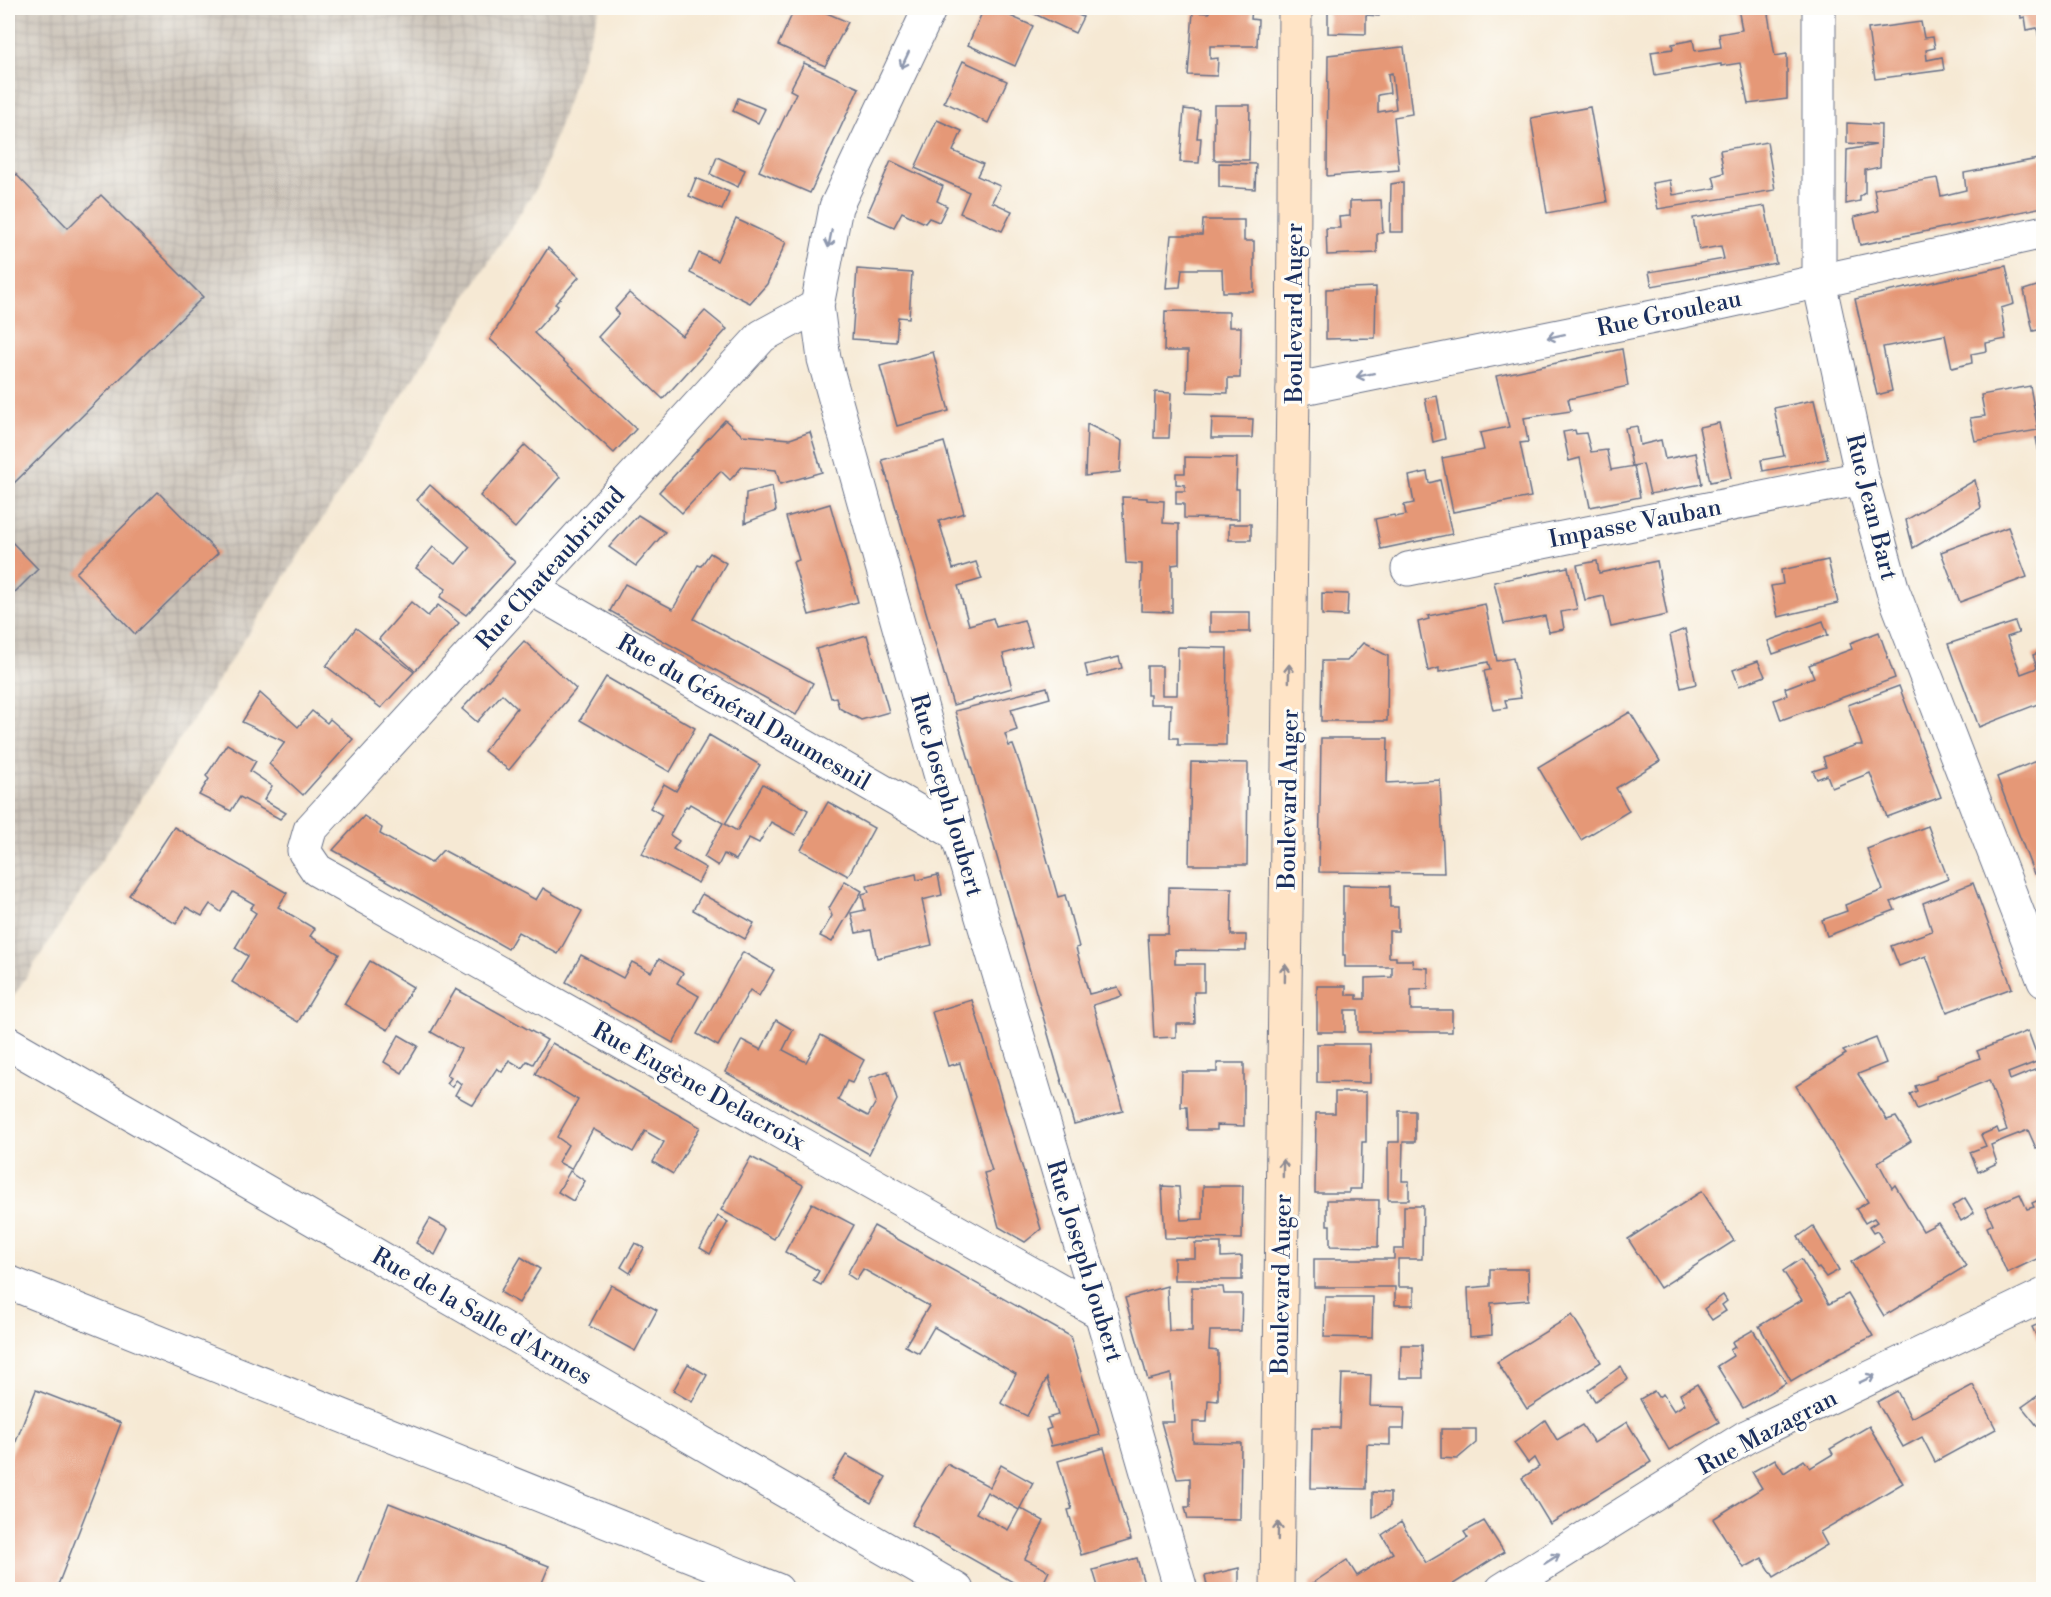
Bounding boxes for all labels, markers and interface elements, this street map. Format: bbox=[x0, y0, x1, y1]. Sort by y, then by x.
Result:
one-way arrow bbox=[899, 51, 911, 69]
street label: Boulevard Auger bbox=[1280, 223, 1310, 404]
one-way arrow bbox=[824, 229, 835, 249]
street label: Rue Grouleau bbox=[1594, 284, 1745, 344]
one-way arrow bbox=[1547, 331, 1566, 342]
one-way arrow bbox=[1356, 370, 1375, 381]
street label: Rue Jean Bart bbox=[1838, 431, 1904, 584]
street label: Rue Chateaubriand bbox=[470, 481, 632, 656]
street label: Impasse Vauban bbox=[1546, 493, 1724, 555]
street label: Rue du Général Daumesnil bbox=[611, 628, 876, 798]
one-way arrow bbox=[1284, 664, 1295, 684]
street label: Rue Joseph Joubert bbox=[903, 690, 989, 901]
street label: Boulevard Auger bbox=[1272, 709, 1306, 891]
one-way arrow bbox=[1280, 964, 1291, 984]
street label: Rue Eugène Delacroix bbox=[587, 1016, 811, 1158]
street label: Rue Joseph Joubert bbox=[1039, 1157, 1129, 1366]
one-way arrow bbox=[1277, 1159, 1289, 1179]
street label: Boulevard Auger bbox=[1265, 1194, 1299, 1376]
street label: Rue de la Salle d'Armes bbox=[366, 1242, 597, 1392]
one-way arrow bbox=[1857, 1373, 1875, 1385]
street label: Rue Mazagran bbox=[1692, 1383, 1843, 1482]
one-way arrow bbox=[1272, 1522, 1284, 1542]
one-way arrow bbox=[1543, 1552, 1560, 1564]

